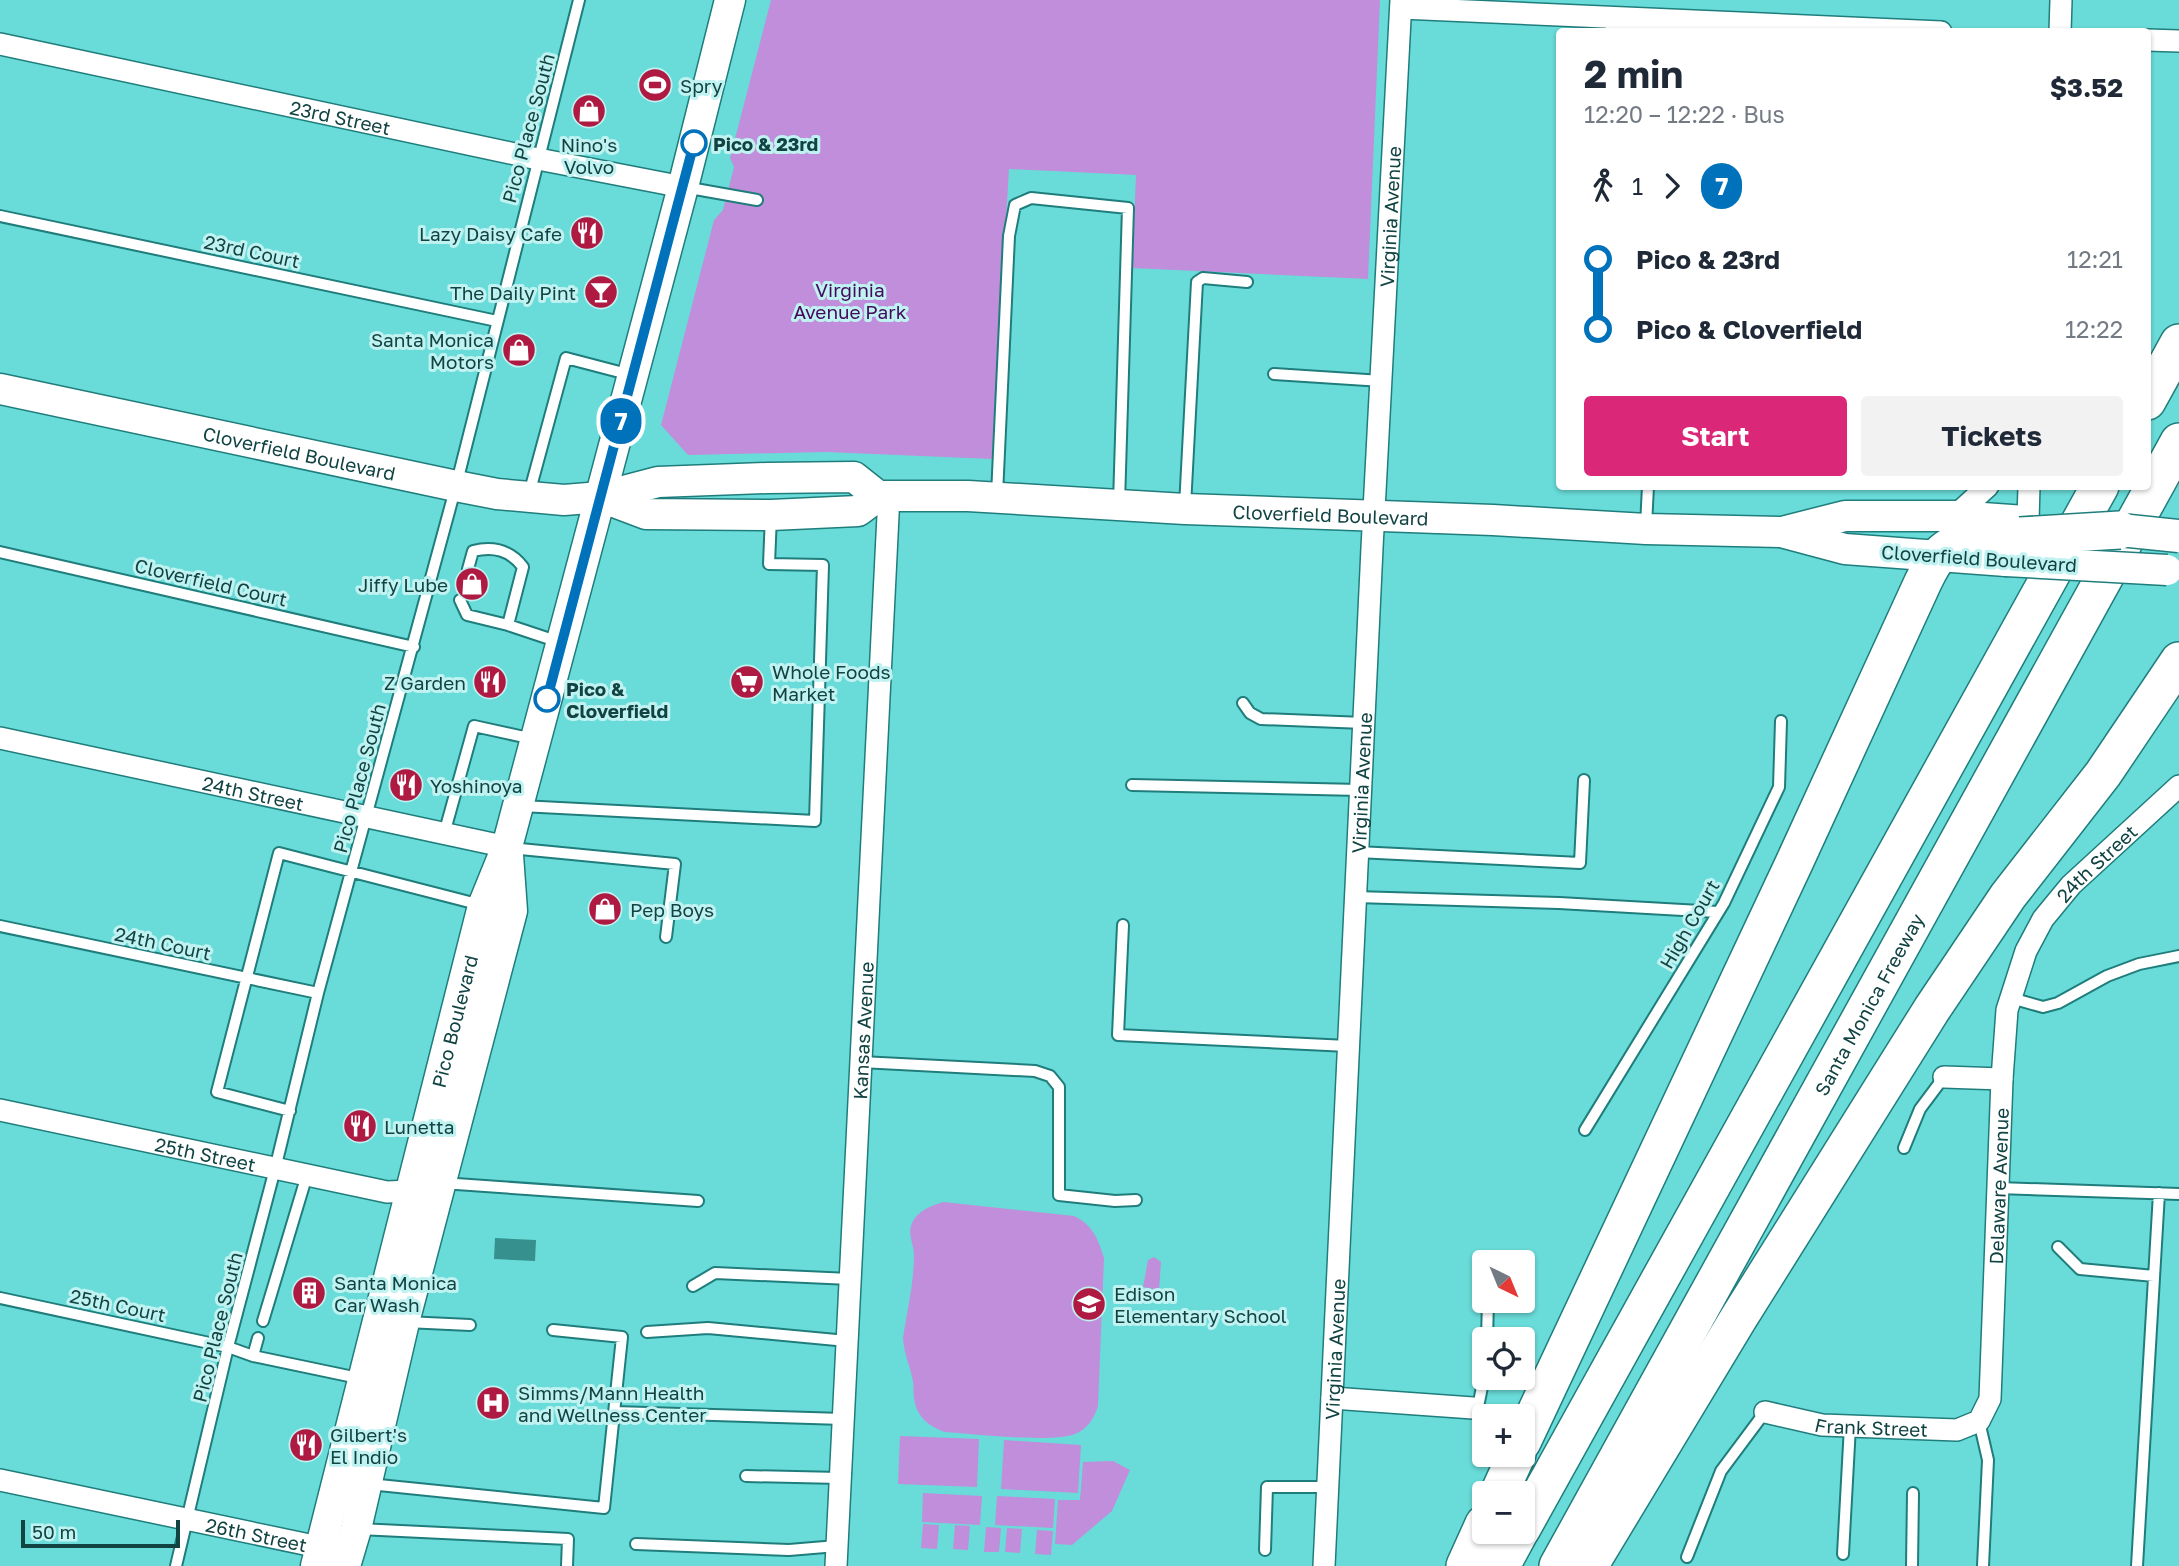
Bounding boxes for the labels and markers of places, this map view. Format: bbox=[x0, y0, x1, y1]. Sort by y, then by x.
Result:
sports icon: Spry bbox=[636, 66, 674, 104]
place label: Spry bbox=[680, 74, 723, 97]
shop icon: Nino's Volvo bbox=[570, 92, 608, 130]
marker: Pico & 23rd bbox=[681, 130, 707, 156]
place label: Pico & 23rd bbox=[713, 132, 818, 155]
place label: Nino's Volvo bbox=[561, 133, 617, 178]
restaurant icon: Lazy Daisy Cafe bbox=[568, 214, 606, 252]
place label: Lazy Daisy Cafe bbox=[419, 222, 562, 245]
bar icon: The Daily Pint bbox=[582, 273, 620, 311]
place label: The Daily Pint bbox=[450, 281, 576, 304]
place label: Santa Monica Motors bbox=[371, 328, 494, 373]
shop icon: Santa Monica Motors bbox=[500, 331, 538, 369]
shop icon: Jiffy Lube bbox=[453, 565, 491, 603]
place label: Jiffy Lube bbox=[358, 573, 448, 596]
place label: Whole Foods Market bbox=[772, 660, 891, 705]
restaurant icon: Z Garden bbox=[471, 663, 509, 701]
supermarket icon: Whole Foods Market bbox=[728, 663, 766, 701]
place label: Z Garden bbox=[384, 671, 466, 694]
place label: Pico & Cloverfield bbox=[566, 677, 668, 722]
marker: Pico & Cloverfield bbox=[534, 686, 560, 712]
restaurant icon: Yoshinoya bbox=[387, 766, 425, 804]
place label: Yoshinoya bbox=[430, 774, 522, 797]
shop icon: Pep Boys bbox=[586, 890, 624, 928]
place label: Pep Boys bbox=[630, 898, 714, 921]
restaurant icon: Lunetta bbox=[341, 1107, 379, 1145]
place label: Lunetta bbox=[384, 1115, 454, 1138]
place label: Santa Monica Car Wash bbox=[334, 1271, 457, 1316]
building icon: Santa Monica Car Wash bbox=[290, 1274, 328, 1312]
place label: Edison Elementary School bbox=[1114, 1282, 1287, 1327]
school or university icon: Edison Elementary School bbox=[1070, 1285, 1108, 1323]
place label: Simms/Mann Health and Wellness Center bbox=[518, 1381, 707, 1426]
hospital icon: Simms/Mann Health and Wellness Center bbox=[474, 1384, 512, 1422]
place label: Gilbert's El Indio bbox=[330, 1423, 407, 1468]
restaurant icon: Gilbert's El Indio bbox=[287, 1426, 325, 1464]

